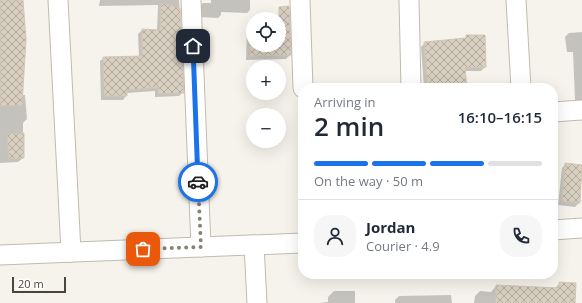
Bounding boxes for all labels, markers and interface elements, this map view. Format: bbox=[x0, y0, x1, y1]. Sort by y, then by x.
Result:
map controls bbox=[246, 12, 286, 148]
button: locate bbox=[246, 12, 286, 52]
pin bbox=[176, 29, 210, 63]
icon: home bbox=[182, 35, 204, 57]
button: + bbox=[246, 60, 286, 100]
text: Arriving in bbox=[314, 93, 376, 111]
text: 16:10–16:15 bbox=[458, 107, 542, 127]
button: − bbox=[246, 108, 286, 148]
text: 2 min bbox=[314, 108, 384, 144]
courier bbox=[178, 162, 218, 202]
icon: car bbox=[187, 171, 209, 193]
text: On the way · 50 m bbox=[314, 172, 423, 190]
button: person bbox=[314, 215, 356, 257]
button: phone bbox=[500, 215, 542, 257]
text: Jordan bbox=[366, 217, 415, 237]
pin bbox=[126, 232, 160, 266]
text: Courier · 4.9 bbox=[366, 237, 440, 255]
icon: bag bbox=[132, 238, 154, 260]
scale bar bbox=[12, 275, 66, 294]
text: 20 m bbox=[18, 276, 44, 291]

